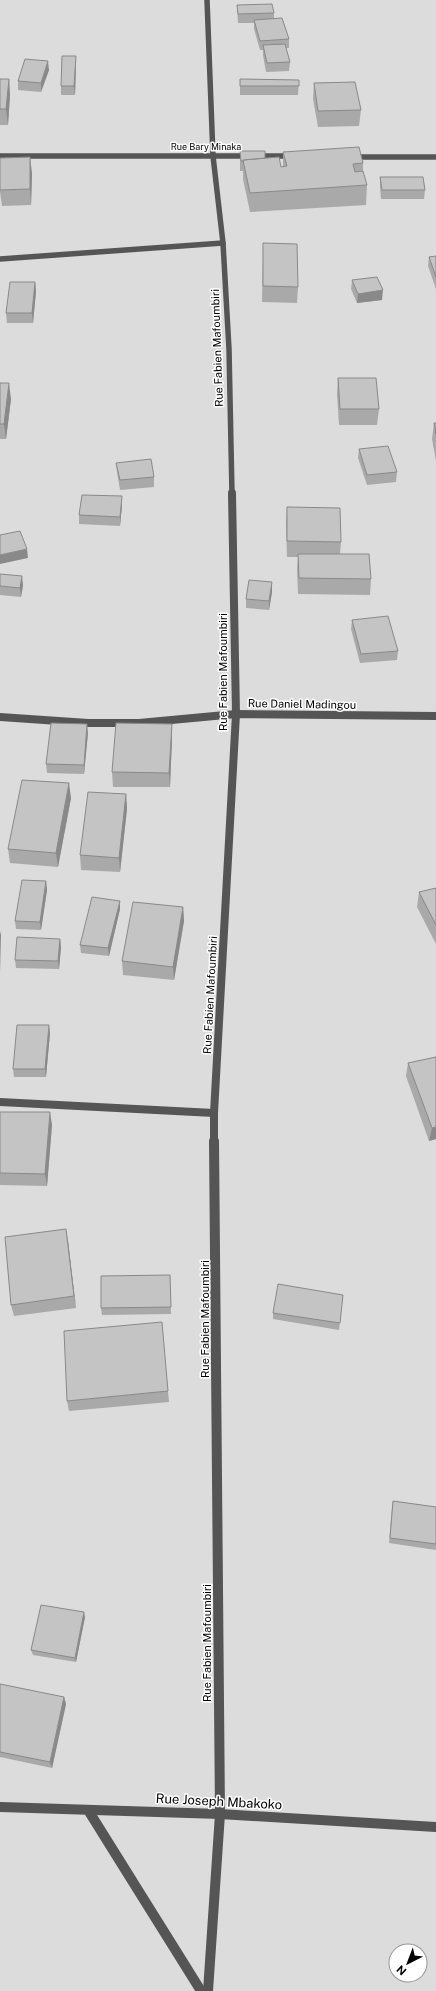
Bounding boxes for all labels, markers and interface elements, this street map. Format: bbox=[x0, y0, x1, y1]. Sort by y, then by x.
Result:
street label: Rue Bary Minaka bbox=[171, 141, 241, 152]
street label: Rue Fabien Mafoumbiri bbox=[209, 289, 225, 407]
street label: Rue Fabien Mafoumbiri bbox=[217, 613, 229, 731]
street label: Rue Daniel Madingou bbox=[248, 697, 356, 711]
street label: Rue Fabien Mafoumbiri bbox=[201, 936, 219, 1054]
street label: Rue Fabien Mafoumbiri bbox=[199, 1260, 211, 1378]
street label: Rue Fabien Mafoumbiri bbox=[201, 1584, 213, 1702]
street label: Rue Joseph Mbakoko bbox=[155, 1791, 282, 1812]
north arrow bbox=[388, 1943, 428, 1983]
text: N bbox=[394, 1963, 409, 1978]

